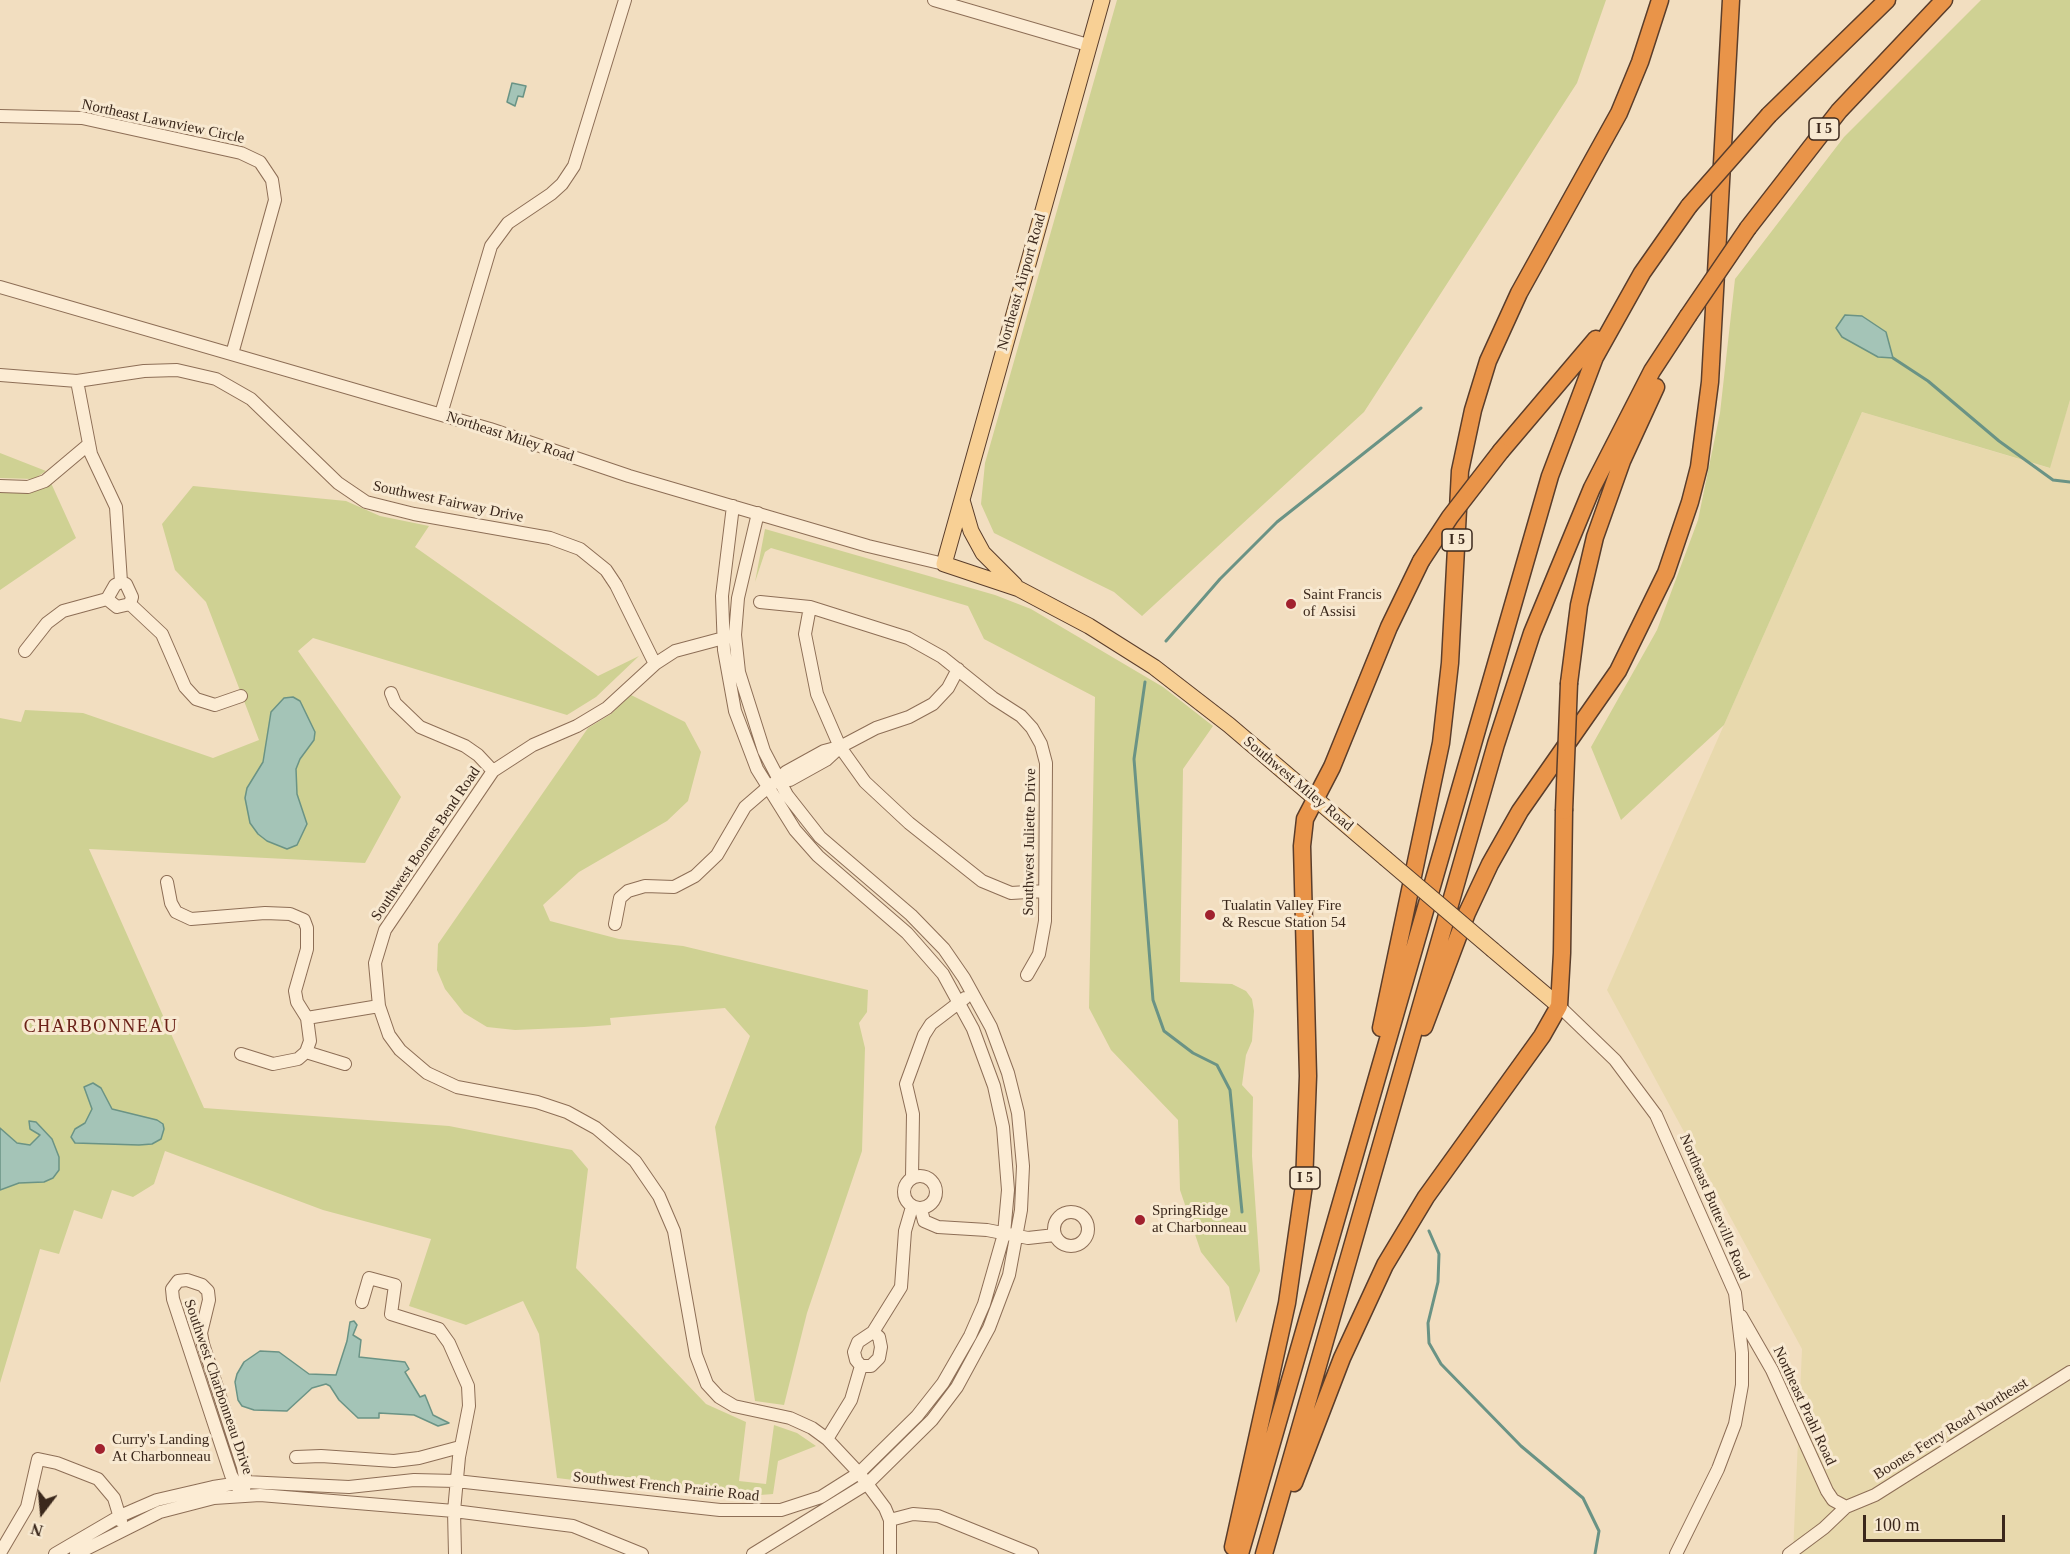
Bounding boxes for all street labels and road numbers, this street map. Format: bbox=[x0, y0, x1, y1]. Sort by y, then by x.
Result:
street label: Northeast Lawnview Circle bbox=[80, 96, 246, 148]
road number: I 5 bbox=[1809, 118, 1839, 140]
street label: Northeast Airport Road bbox=[994, 211, 1050, 353]
street label: Northeast Miley Road bbox=[444, 408, 576, 466]
street label: Southwest Fairway Drive bbox=[371, 477, 525, 527]
road number: I 5 bbox=[1442, 529, 1472, 551]
street label: Southwest Miley Road bbox=[1240, 733, 1356, 835]
street label: Southwest Boones Bend Road bbox=[368, 763, 484, 925]
street label: Southwest Juliette Drive bbox=[1020, 768, 1040, 916]
street label: Northeast Butteville Road bbox=[1675, 1131, 1753, 1283]
road number: I 5 bbox=[1290, 1167, 1320, 1189]
street label: Southwest Charbonneau Drive bbox=[180, 1297, 256, 1477]
street label: Northeast Prahl Road bbox=[1769, 1344, 1839, 1468]
street label: Boones Ferry Road Northeast bbox=[1870, 1374, 2032, 1484]
street label: Southwest French Prairie Road bbox=[572, 1468, 760, 1506]

